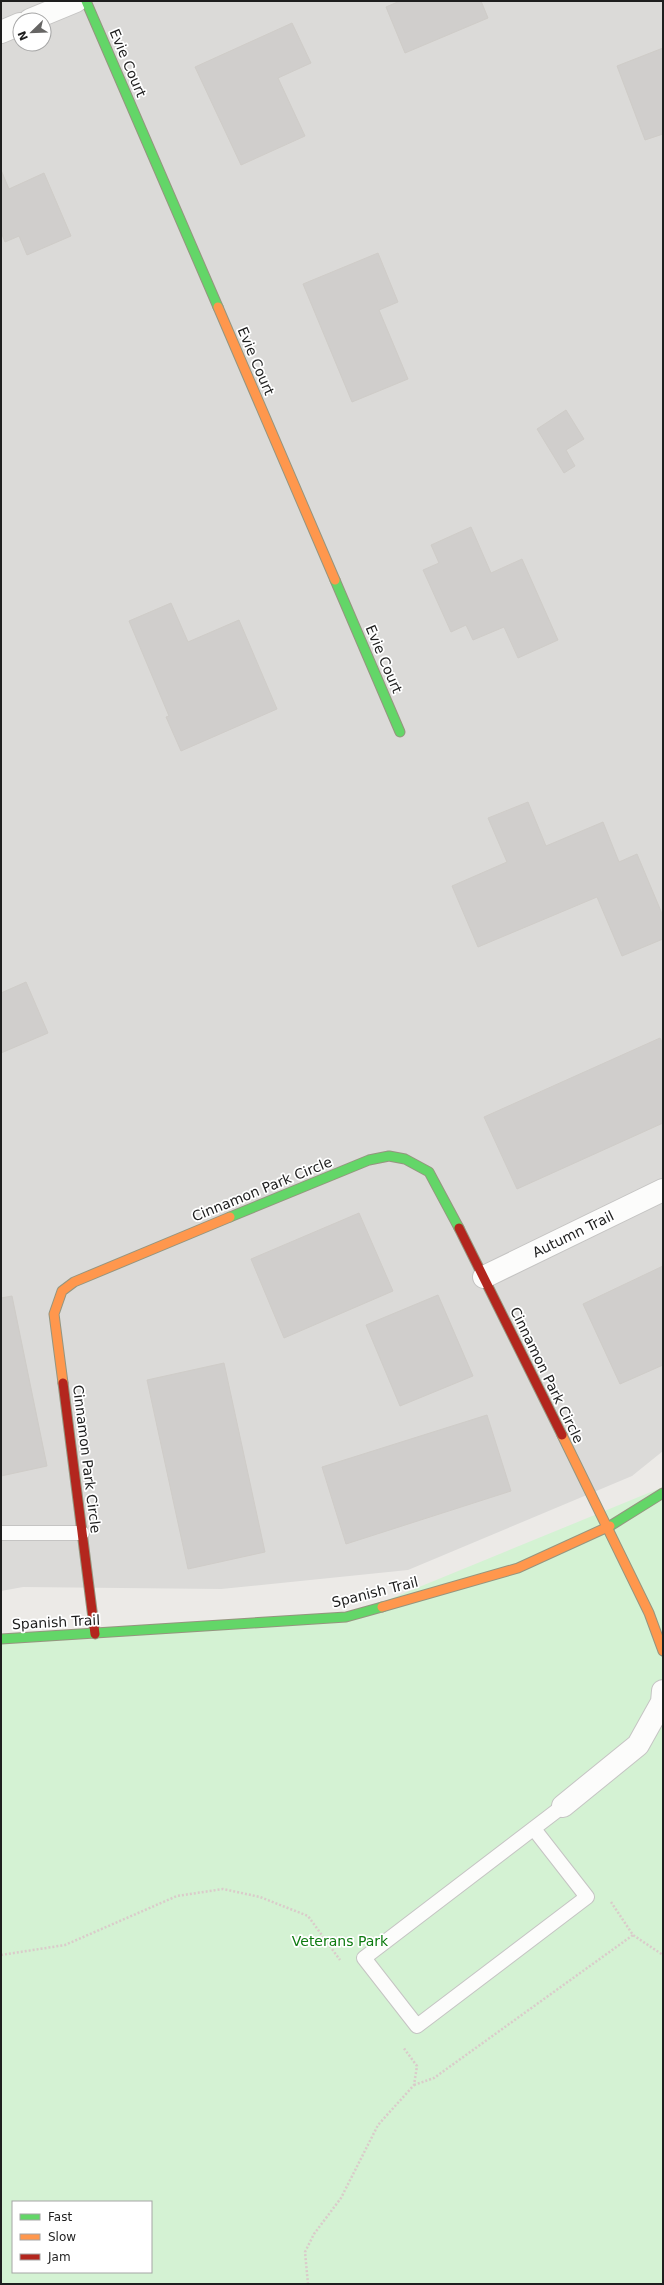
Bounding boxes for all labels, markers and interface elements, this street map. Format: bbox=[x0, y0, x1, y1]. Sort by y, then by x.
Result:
north arrow bbox=[12, 12, 52, 52]
street label: Evie Court bbox=[106, 26, 150, 100]
text: N bbox=[15, 29, 31, 42]
street label: Evie Court bbox=[234, 324, 278, 398]
street label: Evie Court bbox=[362, 622, 406, 696]
street label: Cinnamon Park Circle bbox=[190, 1154, 334, 1224]
street label: Autumn Trail bbox=[530, 1207, 616, 1261]
street label: Cinnamon Park Circle bbox=[507, 1304, 587, 1446]
street label: Cinnamon Park Circle bbox=[70, 1384, 104, 1534]
street label: Spanish Trail bbox=[330, 1574, 420, 1610]
street label: Spanish Trail bbox=[11, 1612, 101, 1632]
park label: Veterans Park bbox=[292, 1933, 389, 1949]
legend bbox=[12, 2201, 152, 2273]
text: Fast bbox=[48, 2210, 72, 2224]
text: Slow bbox=[48, 2230, 76, 2244]
text: Jam bbox=[47, 2250, 71, 2264]

